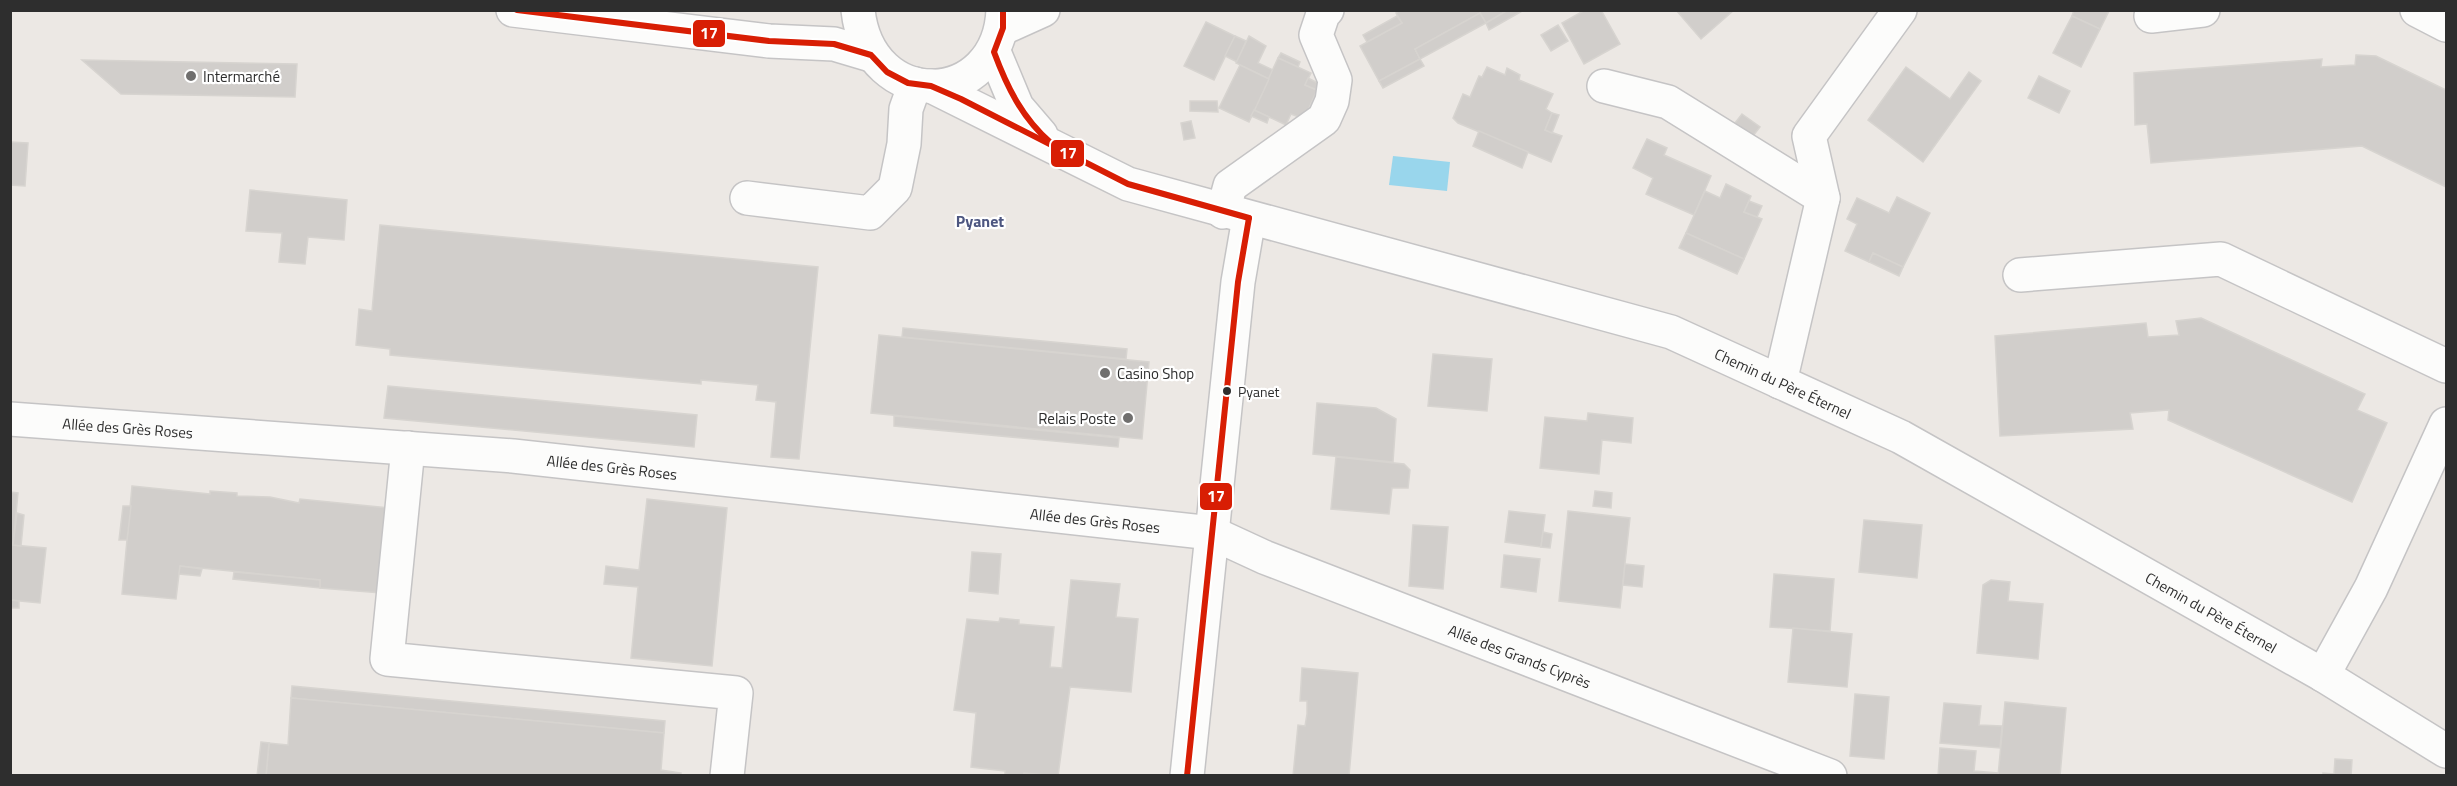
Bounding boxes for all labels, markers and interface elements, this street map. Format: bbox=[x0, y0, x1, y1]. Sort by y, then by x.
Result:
line badge: 17 bbox=[692, 19, 726, 48]
text: 17 bbox=[700, 21, 718, 45]
place label: Intermarché bbox=[203, 65, 280, 88]
marker: Intermarché bbox=[184, 69, 198, 83]
line badge: 17 bbox=[1050, 139, 1085, 168]
text: 17 bbox=[1059, 141, 1077, 165]
district label: Pyanet bbox=[956, 209, 1004, 233]
street label: Chemin du Père Éternel bbox=[1711, 342, 1855, 424]
place label: Casino Shop bbox=[1117, 362, 1194, 385]
marker: Casino Shop bbox=[1098, 366, 1112, 380]
place label: Pyanet bbox=[1238, 381, 1279, 402]
marker: Pyanet bbox=[1221, 385, 1233, 397]
place label: Relais Poste bbox=[1038, 407, 1116, 430]
street label: Allée des Grès Roses bbox=[62, 411, 194, 444]
marker: Relais Poste bbox=[1121, 411, 1135, 425]
street label: Allée des Grès Roses bbox=[546, 448, 678, 486]
line badge: 17 bbox=[1199, 482, 1233, 511]
text: 17 bbox=[1207, 484, 1225, 508]
street label: Allée des Grès Roses bbox=[1029, 502, 1161, 539]
street label: Chemin du Père Éternel bbox=[2141, 566, 2281, 658]
street label: Allée des Grands Cyprès bbox=[1445, 618, 1594, 694]

